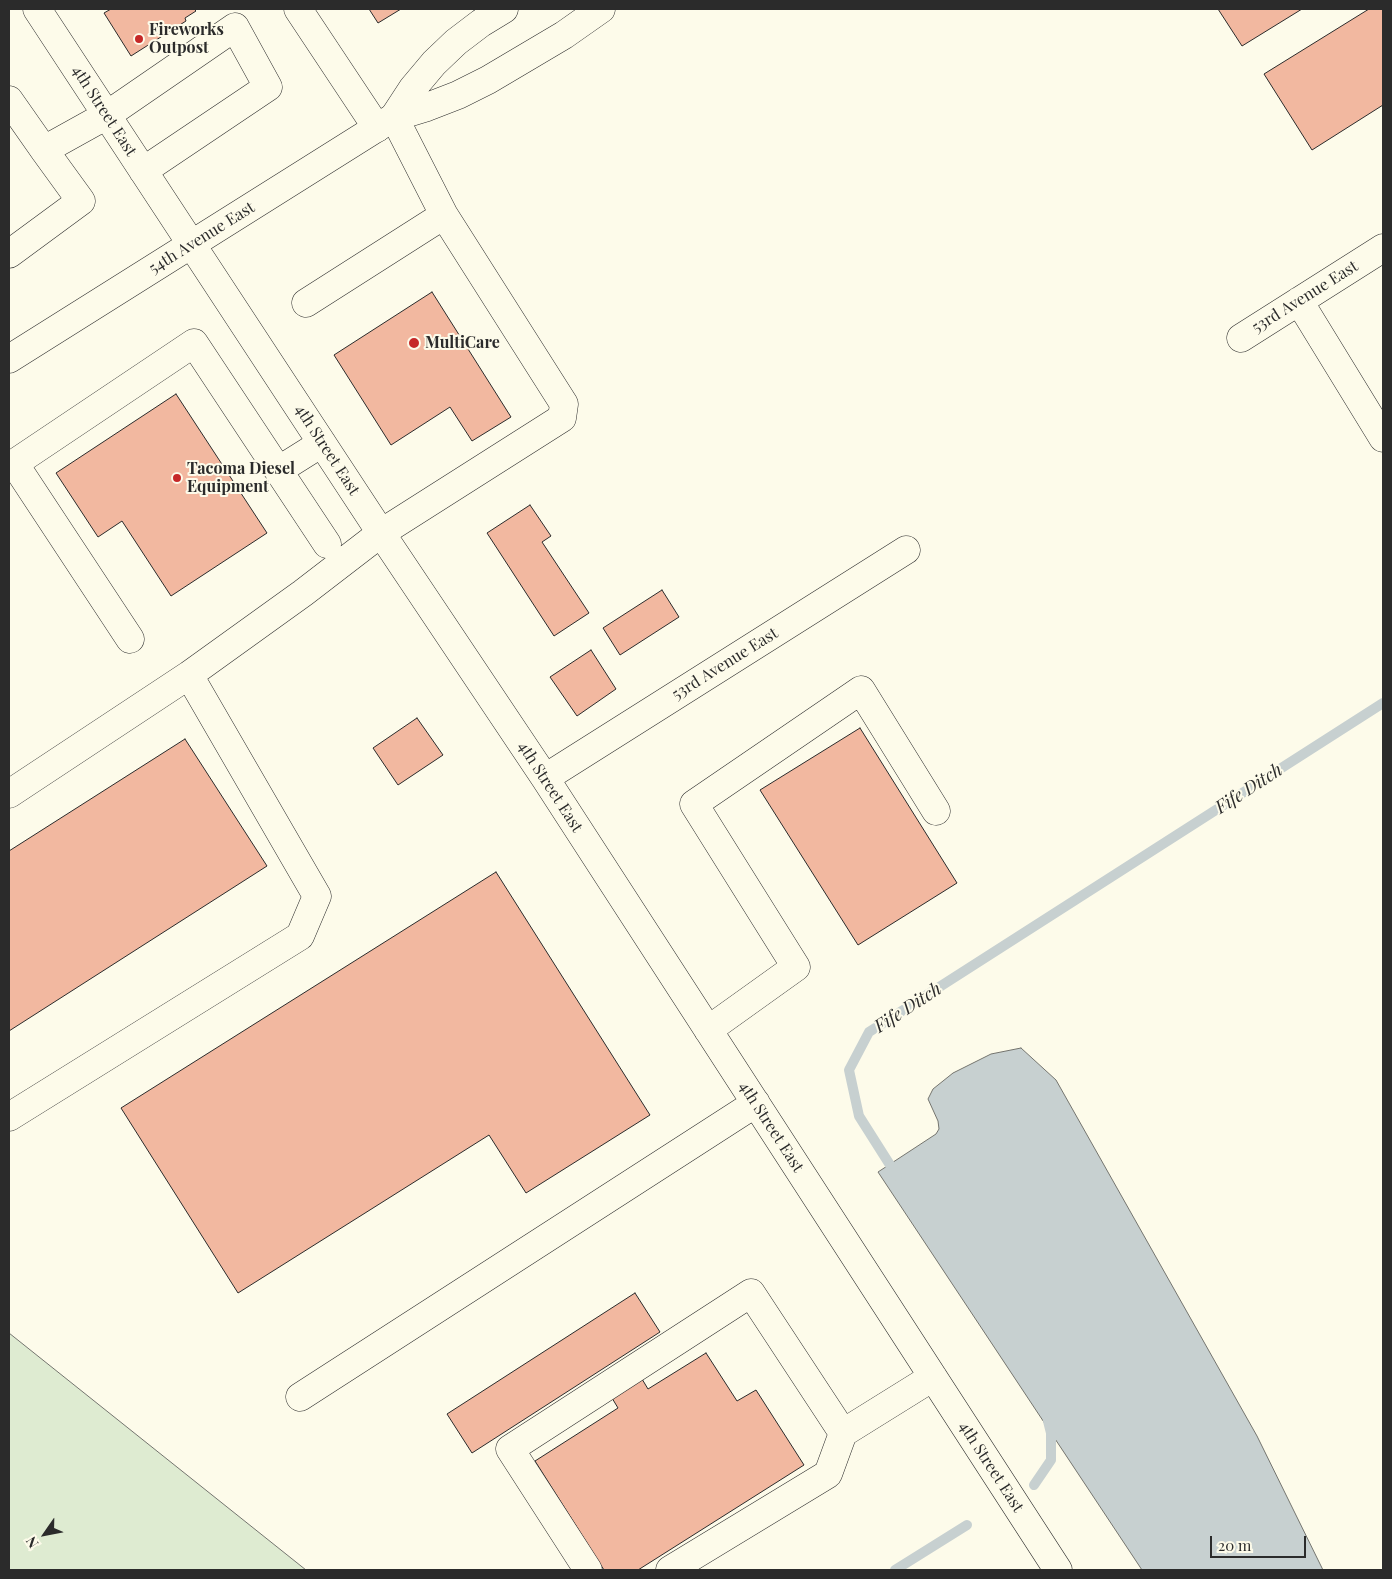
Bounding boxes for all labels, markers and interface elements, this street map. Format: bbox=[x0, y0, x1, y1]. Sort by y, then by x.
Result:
place label: Fireworks Outpost bbox=[149, 20, 224, 58]
marker: Fireworks Outpost bbox=[133, 33, 145, 45]
street label: 4th Street East bbox=[68, 62, 140, 160]
street label: 54th Avenue East bbox=[146, 198, 258, 278]
street label: 53rd Avenue East bbox=[1249, 257, 1361, 337]
place label: MultiCare bbox=[425, 333, 500, 353]
marker: MultiCare bbox=[407, 336, 421, 350]
street label: 4th Street East bbox=[291, 401, 363, 499]
place label: Tacoma Diesel Equipment bbox=[187, 459, 295, 497]
marker: Tacoma Diesel Equipment bbox=[171, 472, 183, 484]
street label: 53rd Avenue East bbox=[669, 624, 781, 704]
street label: 4th Street East bbox=[514, 738, 586, 836]
water label: Fife Ditch bbox=[1211, 759, 1287, 819]
water label: Fife Ditch bbox=[870, 978, 946, 1038]
street label: 4th Street East bbox=[735, 1078, 807, 1176]
street label: 4th Street East bbox=[955, 1418, 1027, 1516]
north arrow bbox=[20, 1509, 70, 1559]
scale bar bbox=[1212, 1526, 1308, 1558]
text: N bbox=[21, 1533, 43, 1552]
text: 20 m bbox=[1218, 1535, 1251, 1555]

